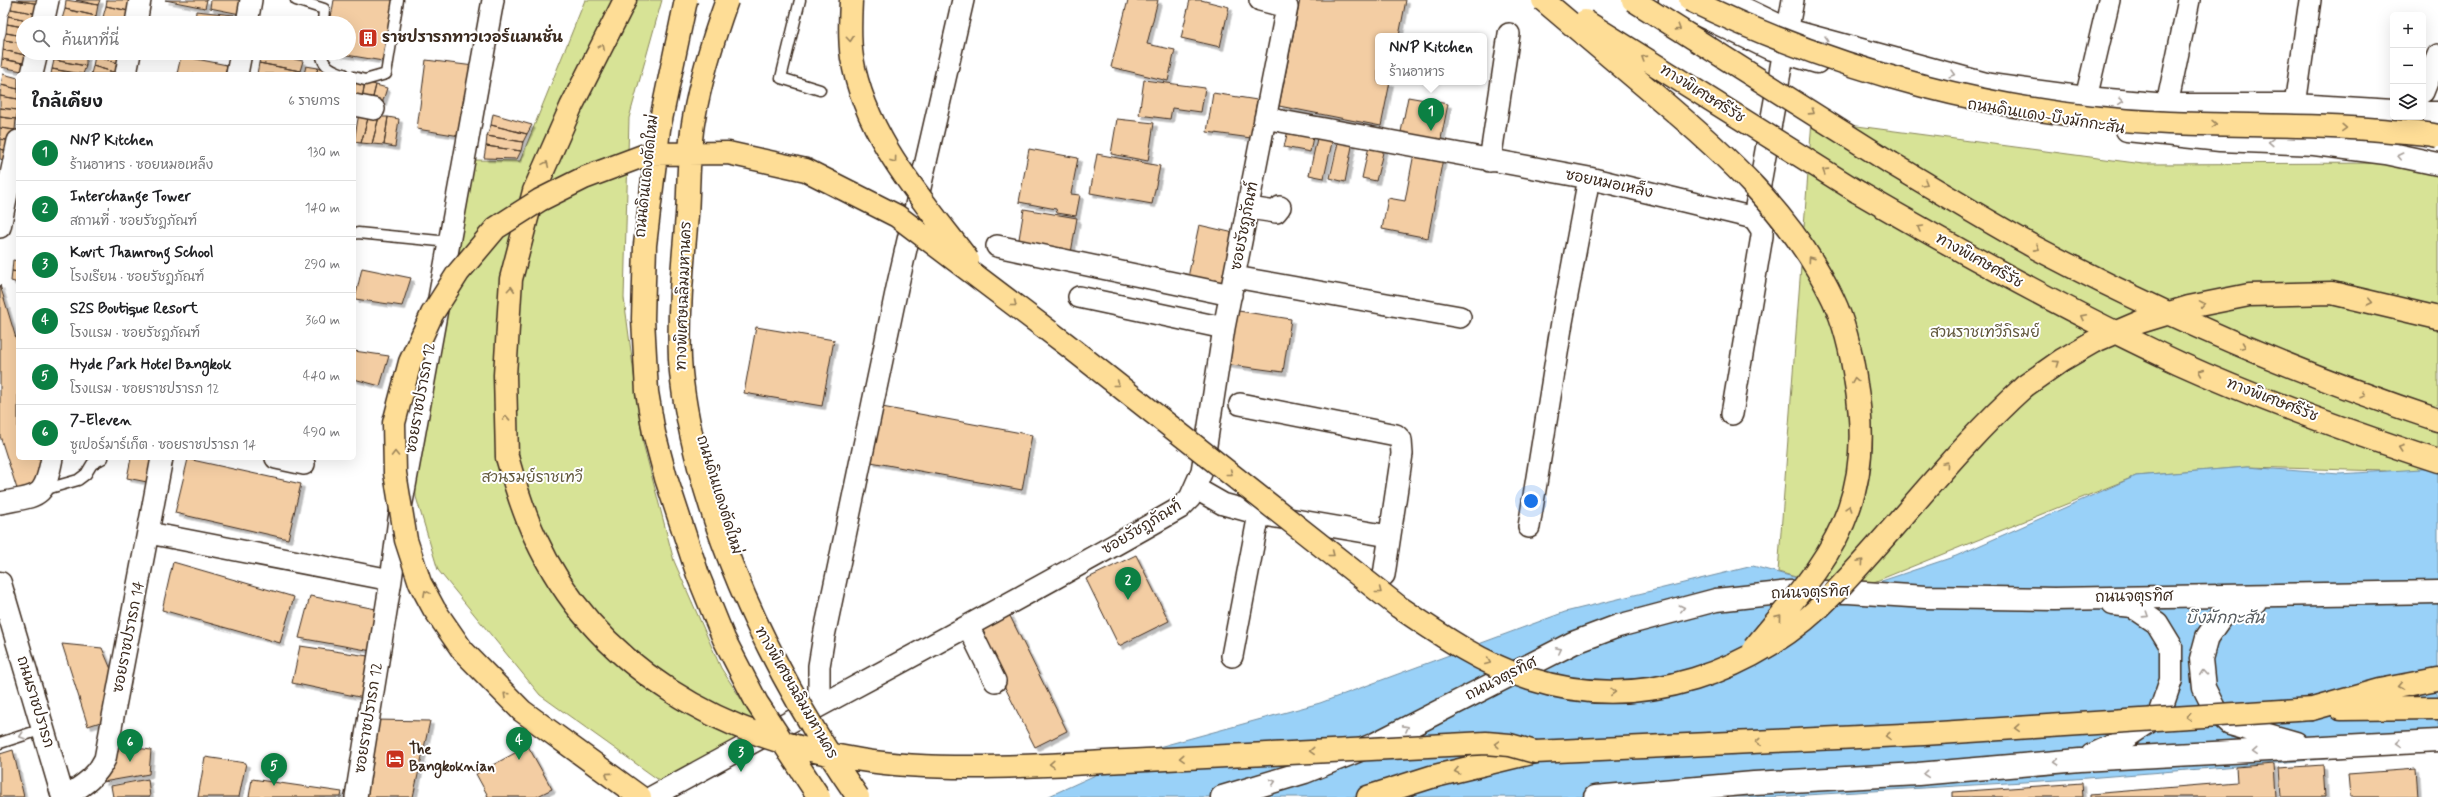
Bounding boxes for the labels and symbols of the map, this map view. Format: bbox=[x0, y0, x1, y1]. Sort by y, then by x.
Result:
one-way arrow bbox=[1674, 23, 1681, 31]
place label: ราชปรารภทาวเวอร์แมนชั่น bbox=[382, 24, 564, 48]
building icon: ราชปรารภทาวเวอร์แมนชั่น bbox=[357, 27, 379, 49]
one-way arrow bbox=[846, 36, 855, 42]
one-way arrow bbox=[1823, 36, 1830, 44]
one-way arrow bbox=[597, 43, 604, 51]
one-way arrow bbox=[1641, 55, 1648, 62]
street label: ทางพิเศษศรีรัช bbox=[1656, 60, 1748, 128]
one-way arrow bbox=[1949, 70, 1955, 78]
street label: ถนนดินแดง-บึงมักกะสัน bbox=[1966, 95, 2126, 139]
one-way arrow bbox=[2118, 96, 2124, 105]
pin: 1 bbox=[1418, 98, 1444, 131]
one-way arrow bbox=[1807, 107, 1814, 114]
street label: ถนนดินแดงตัดใหม่ bbox=[630, 113, 663, 239]
one-way arrow bbox=[2211, 120, 2217, 128]
one-way arrow bbox=[2341, 123, 2347, 132]
one-way arrow bbox=[2268, 138, 2274, 147]
one-way arrow bbox=[2397, 153, 2403, 161]
one-way arrow bbox=[889, 155, 896, 162]
one-way arrow bbox=[541, 161, 549, 169]
street label: ซอยหมอเหล็ง bbox=[1563, 164, 1655, 203]
one-way arrow bbox=[1822, 169, 1829, 176]
one-way arrow bbox=[1921, 178, 1928, 185]
street label: ซอยรัชฎภัณฑ์ bbox=[1226, 180, 1263, 272]
street label: ทางพิเศษเฉลิมมหานคร bbox=[671, 221, 697, 371]
one-way arrow bbox=[1917, 226, 1924, 233]
street label: ทางพิเศษศรีรัช bbox=[1932, 229, 2026, 293]
one-way arrow bbox=[2033, 243, 2040, 251]
one-way arrow bbox=[1808, 256, 1816, 263]
one-way arrow bbox=[506, 286, 515, 292]
one-way arrow bbox=[2366, 297, 2373, 306]
one-way arrow bbox=[1010, 299, 1017, 306]
one-way arrow bbox=[2199, 300, 2205, 309]
one-way arrow bbox=[2080, 314, 2088, 322]
park label: สวนราชเทวีภิรมย์ bbox=[1930, 322, 2040, 343]
street label: ซอยราชปรารภ 12 bbox=[401, 341, 441, 455]
one-way arrow bbox=[2239, 342, 2246, 350]
one-way arrow bbox=[2053, 360, 2060, 368]
one-way arrow bbox=[2198, 369, 2206, 377]
street label: ทางพิเศษศรีรัช bbox=[2223, 373, 2321, 427]
one-way arrow bbox=[1852, 377, 1860, 383]
one-way arrow bbox=[1112, 379, 1119, 386]
one-way arrow bbox=[2360, 390, 2367, 399]
one-way arrow bbox=[502, 415, 510, 421]
street label: ถนนดินแดงตัดใหม่ bbox=[691, 433, 748, 557]
one-way arrow bbox=[2398, 445, 2405, 453]
one-way arrow bbox=[391, 451, 399, 457]
one-way arrow bbox=[1942, 462, 1949, 469]
park label: สวนรมย์ราชเทวี bbox=[482, 467, 583, 488]
one-way arrow bbox=[1225, 469, 1232, 476]
your location bbox=[1521, 491, 1541, 511]
street label: ซอยรัชฎภัณฑ์ bbox=[1098, 495, 1186, 560]
one-way arrow bbox=[1844, 505, 1852, 512]
one-way arrow bbox=[1327, 549, 1334, 556]
one-way arrow bbox=[1856, 560, 1863, 567]
pin: 2 bbox=[1115, 567, 1141, 600]
street label: ซอยราชปรารภ 14 bbox=[108, 579, 150, 695]
street label: ถนนจตุรทิศ bbox=[1771, 582, 1850, 604]
street label: ถนนจตุรทิศ bbox=[2095, 586, 2174, 608]
one-way arrow bbox=[1375, 587, 1382, 594]
one-way arrow bbox=[423, 590, 430, 598]
one-way arrow bbox=[1679, 604, 1685, 612]
water label: บึงมักกะสัน bbox=[2186, 608, 2266, 629]
one-way arrow bbox=[2141, 610, 2148, 617]
one-way arrow bbox=[1775, 614, 1782, 622]
street label: ทางพิเศษเฉลิมมหานคร bbox=[750, 623, 842, 763]
one-way arrow bbox=[1555, 647, 1562, 655]
street label: ถนนจตุรทิศ bbox=[1462, 652, 1541, 706]
street label: ถนนราชปรารภ bbox=[12, 654, 58, 750]
one-way arrow bbox=[1484, 657, 1491, 665]
street label: ซอยราชปรารภ 12 bbox=[350, 661, 388, 775]
one-way arrow bbox=[2198, 670, 2207, 676]
one-way arrow bbox=[2397, 682, 2403, 690]
one-way arrow bbox=[1610, 688, 1616, 697]
one-way arrow bbox=[503, 692, 511, 700]
one-way arrow bbox=[2186, 712, 2192, 721]
one-way arrow bbox=[2014, 723, 2020, 732]
one-way arrow bbox=[1402, 725, 1409, 733]
pin: 4 bbox=[506, 727, 532, 760]
pin: 6 bbox=[117, 729, 143, 762]
one-way arrow bbox=[18, 731, 25, 740]
one-way arrow bbox=[1885, 731, 1891, 740]
one-way arrow bbox=[1755, 737, 1761, 746]
pin: 3 bbox=[728, 739, 754, 772]
one-way arrow bbox=[2396, 739, 2402, 748]
place label: The Bangkoknian bbox=[409, 740, 495, 779]
one-way arrow bbox=[1494, 740, 1500, 749]
one-way arrow bbox=[1309, 747, 1315, 756]
one-way arrow bbox=[2252, 747, 2258, 756]
hotel icon: The Bangkoknian bbox=[384, 748, 406, 770]
pin: 5 bbox=[261, 753, 287, 786]
one-way arrow bbox=[1179, 754, 1185, 763]
one-way arrow bbox=[2053, 757, 2059, 766]
one-way arrow bbox=[1049, 760, 1055, 769]
one-way arrow bbox=[1454, 767, 1460, 775]
one-way arrow bbox=[1923, 769, 1929, 778]
one-way arrow bbox=[606, 772, 613, 779]
one-way arrow bbox=[1269, 778, 1276, 786]

